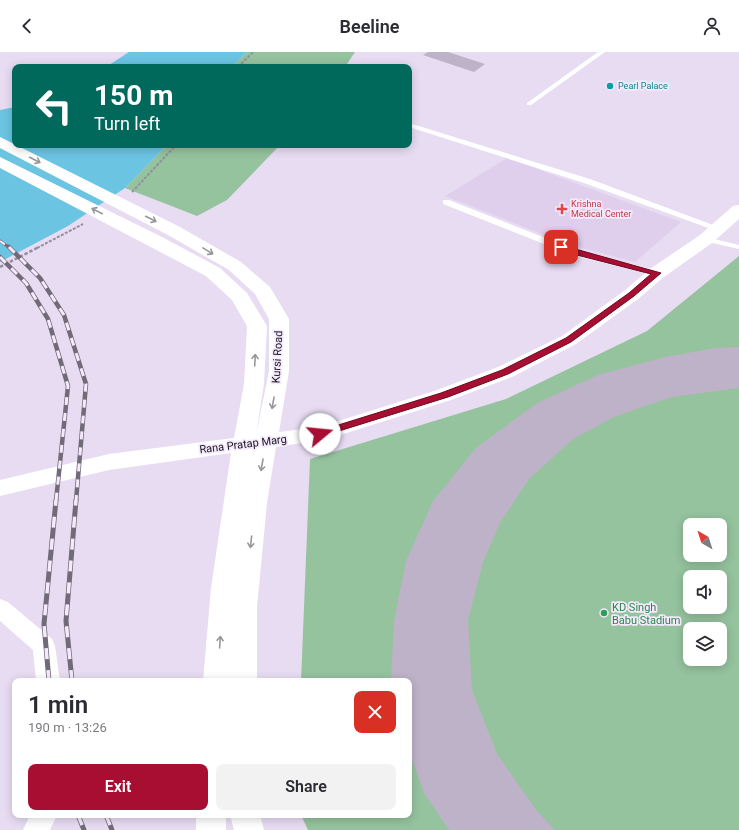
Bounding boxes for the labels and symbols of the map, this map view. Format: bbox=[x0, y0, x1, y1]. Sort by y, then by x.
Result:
marker: Pearl Palace bbox=[605, 81, 615, 91]
place label: Pearl Palace bbox=[618, 81, 668, 91]
one-way arrow bbox=[29, 157, 41, 164]
place label: Krishna Medical Center bbox=[571, 199, 631, 219]
marker: Krishna Medical Center bbox=[556, 203, 568, 215]
one-way arrow bbox=[91, 207, 103, 214]
one-way arrow bbox=[145, 216, 157, 223]
pin bbox=[544, 230, 578, 264]
one-way arrow bbox=[202, 247, 214, 255]
street label: Kursi Road bbox=[270, 330, 285, 384]
one-way arrow bbox=[252, 354, 259, 367]
one-way arrow bbox=[269, 396, 277, 409]
position arrow bbox=[299, 413, 341, 455]
street label: Rana Pratap Marg bbox=[199, 433, 287, 456]
one-way arrow bbox=[258, 458, 266, 471]
north arrow bbox=[683, 518, 727, 562]
one-way arrow bbox=[248, 535, 255, 548]
place label: KD Singh Babu Stadium bbox=[612, 601, 681, 627]
marker: KD Singh Babu Stadium bbox=[599, 608, 609, 618]
one-way arrow bbox=[217, 636, 224, 649]

